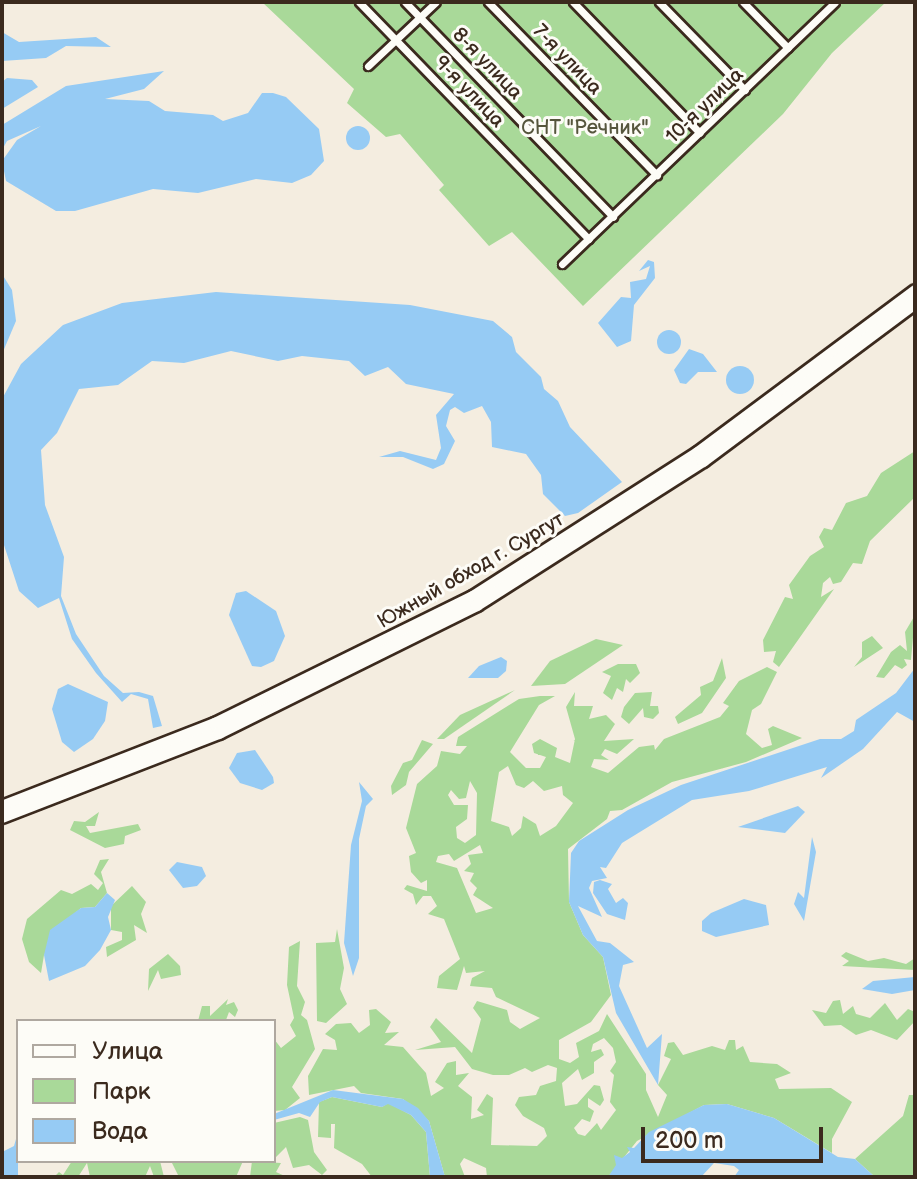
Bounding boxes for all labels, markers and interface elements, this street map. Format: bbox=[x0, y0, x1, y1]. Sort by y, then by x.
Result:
street label: 7-я улица bbox=[527, 20, 607, 100]
street label: 8-я улица bbox=[447, 23, 527, 105]
street label: 9-я улица bbox=[429, 51, 509, 133]
street label: 10-я улица bbox=[661, 63, 749, 149]
park label: СНТ "Речник" bbox=[521, 116, 649, 140]
street label: Южный обход г. Сургут bbox=[374, 508, 568, 634]
legend bbox=[16, 1019, 276, 1163]
text: Улица bbox=[92, 1037, 163, 1066]
text: Парк bbox=[92, 1077, 150, 1106]
scale bar bbox=[645, 1111, 827, 1161]
text: Вода bbox=[92, 1117, 148, 1146]
text: 200 m bbox=[655, 1126, 724, 1155]

